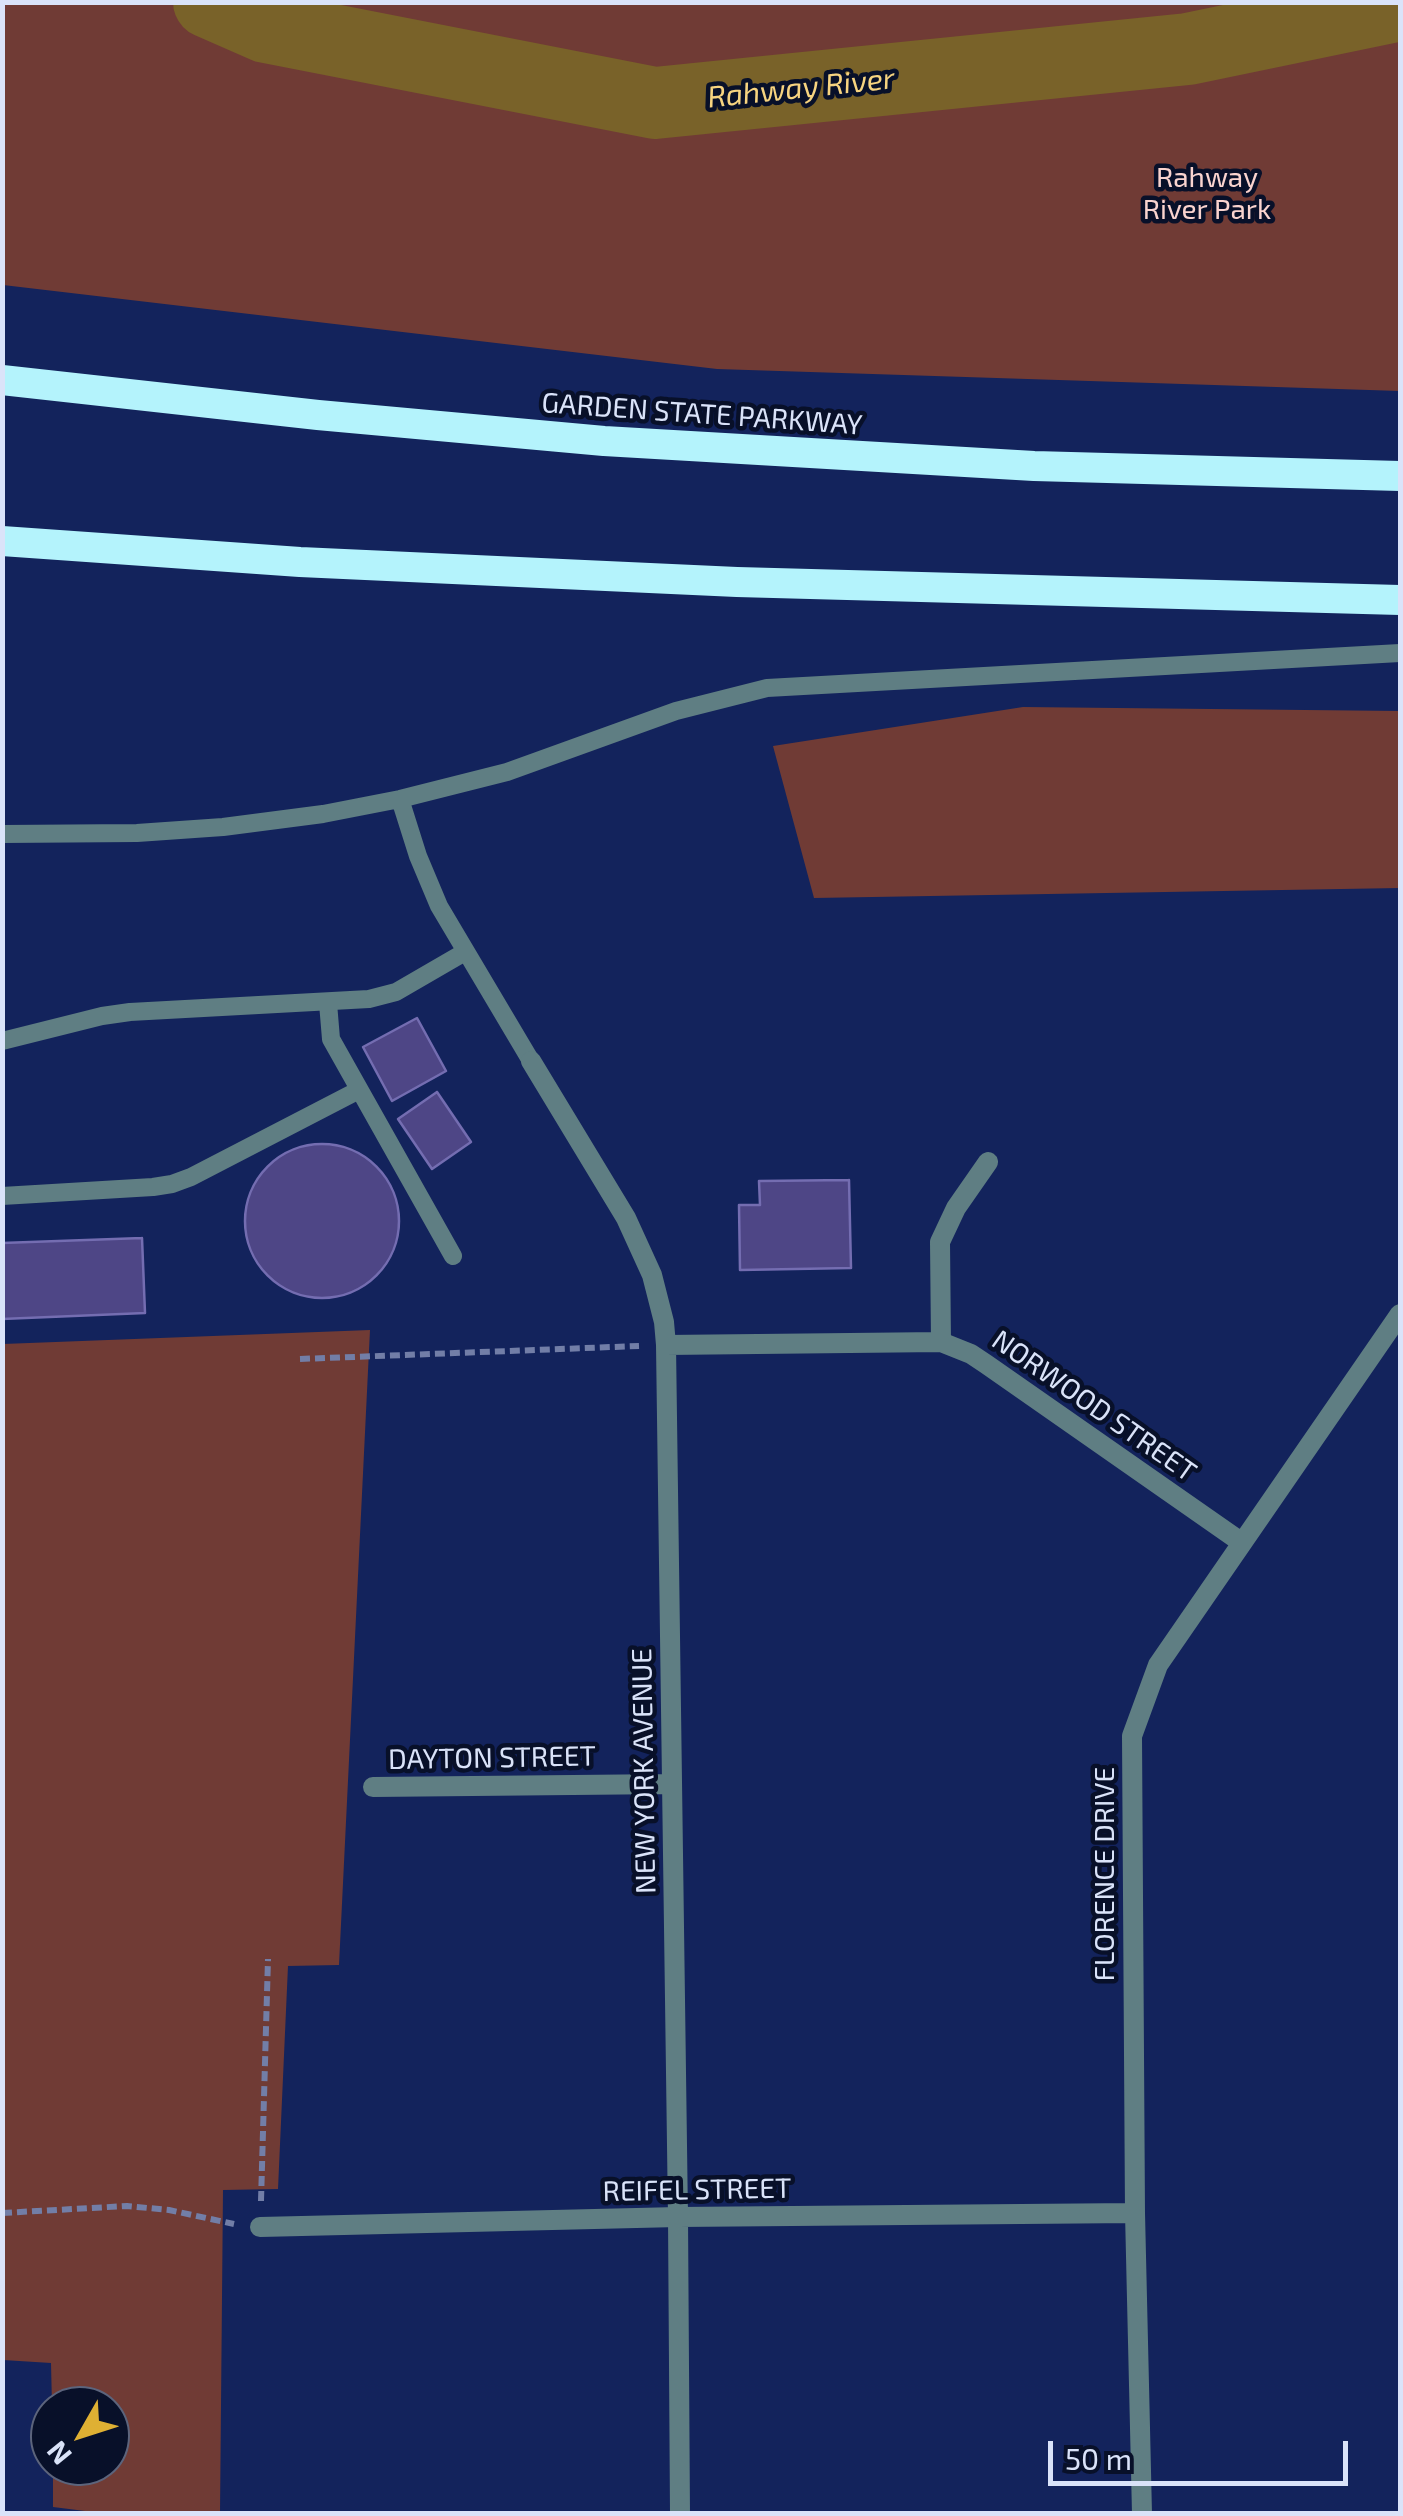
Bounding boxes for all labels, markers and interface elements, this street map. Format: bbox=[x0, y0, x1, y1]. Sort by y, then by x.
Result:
water label: Rahway River bbox=[705, 60, 897, 116]
park label: Rahway River Park bbox=[1143, 161, 1271, 227]
street label: GARDEN STATE PARKWAY bbox=[541, 386, 863, 442]
street label: NORWOOD STREET bbox=[985, 1323, 1203, 1489]
street label: NEW YORK AVENUE bbox=[625, 1648, 663, 1894]
street label: DAYTON STREET bbox=[388, 1739, 596, 1777]
street label: FLORENCE DRIVE bbox=[1088, 1767, 1122, 1981]
street label: REIFEL STREET bbox=[602, 2172, 792, 2208]
north arrow bbox=[30, 2386, 130, 2486]
scale bar bbox=[1053, 2421, 1353, 2483]
text: N bbox=[39, 2435, 78, 2472]
text: 50 m bbox=[1065, 2440, 1132, 2476]

